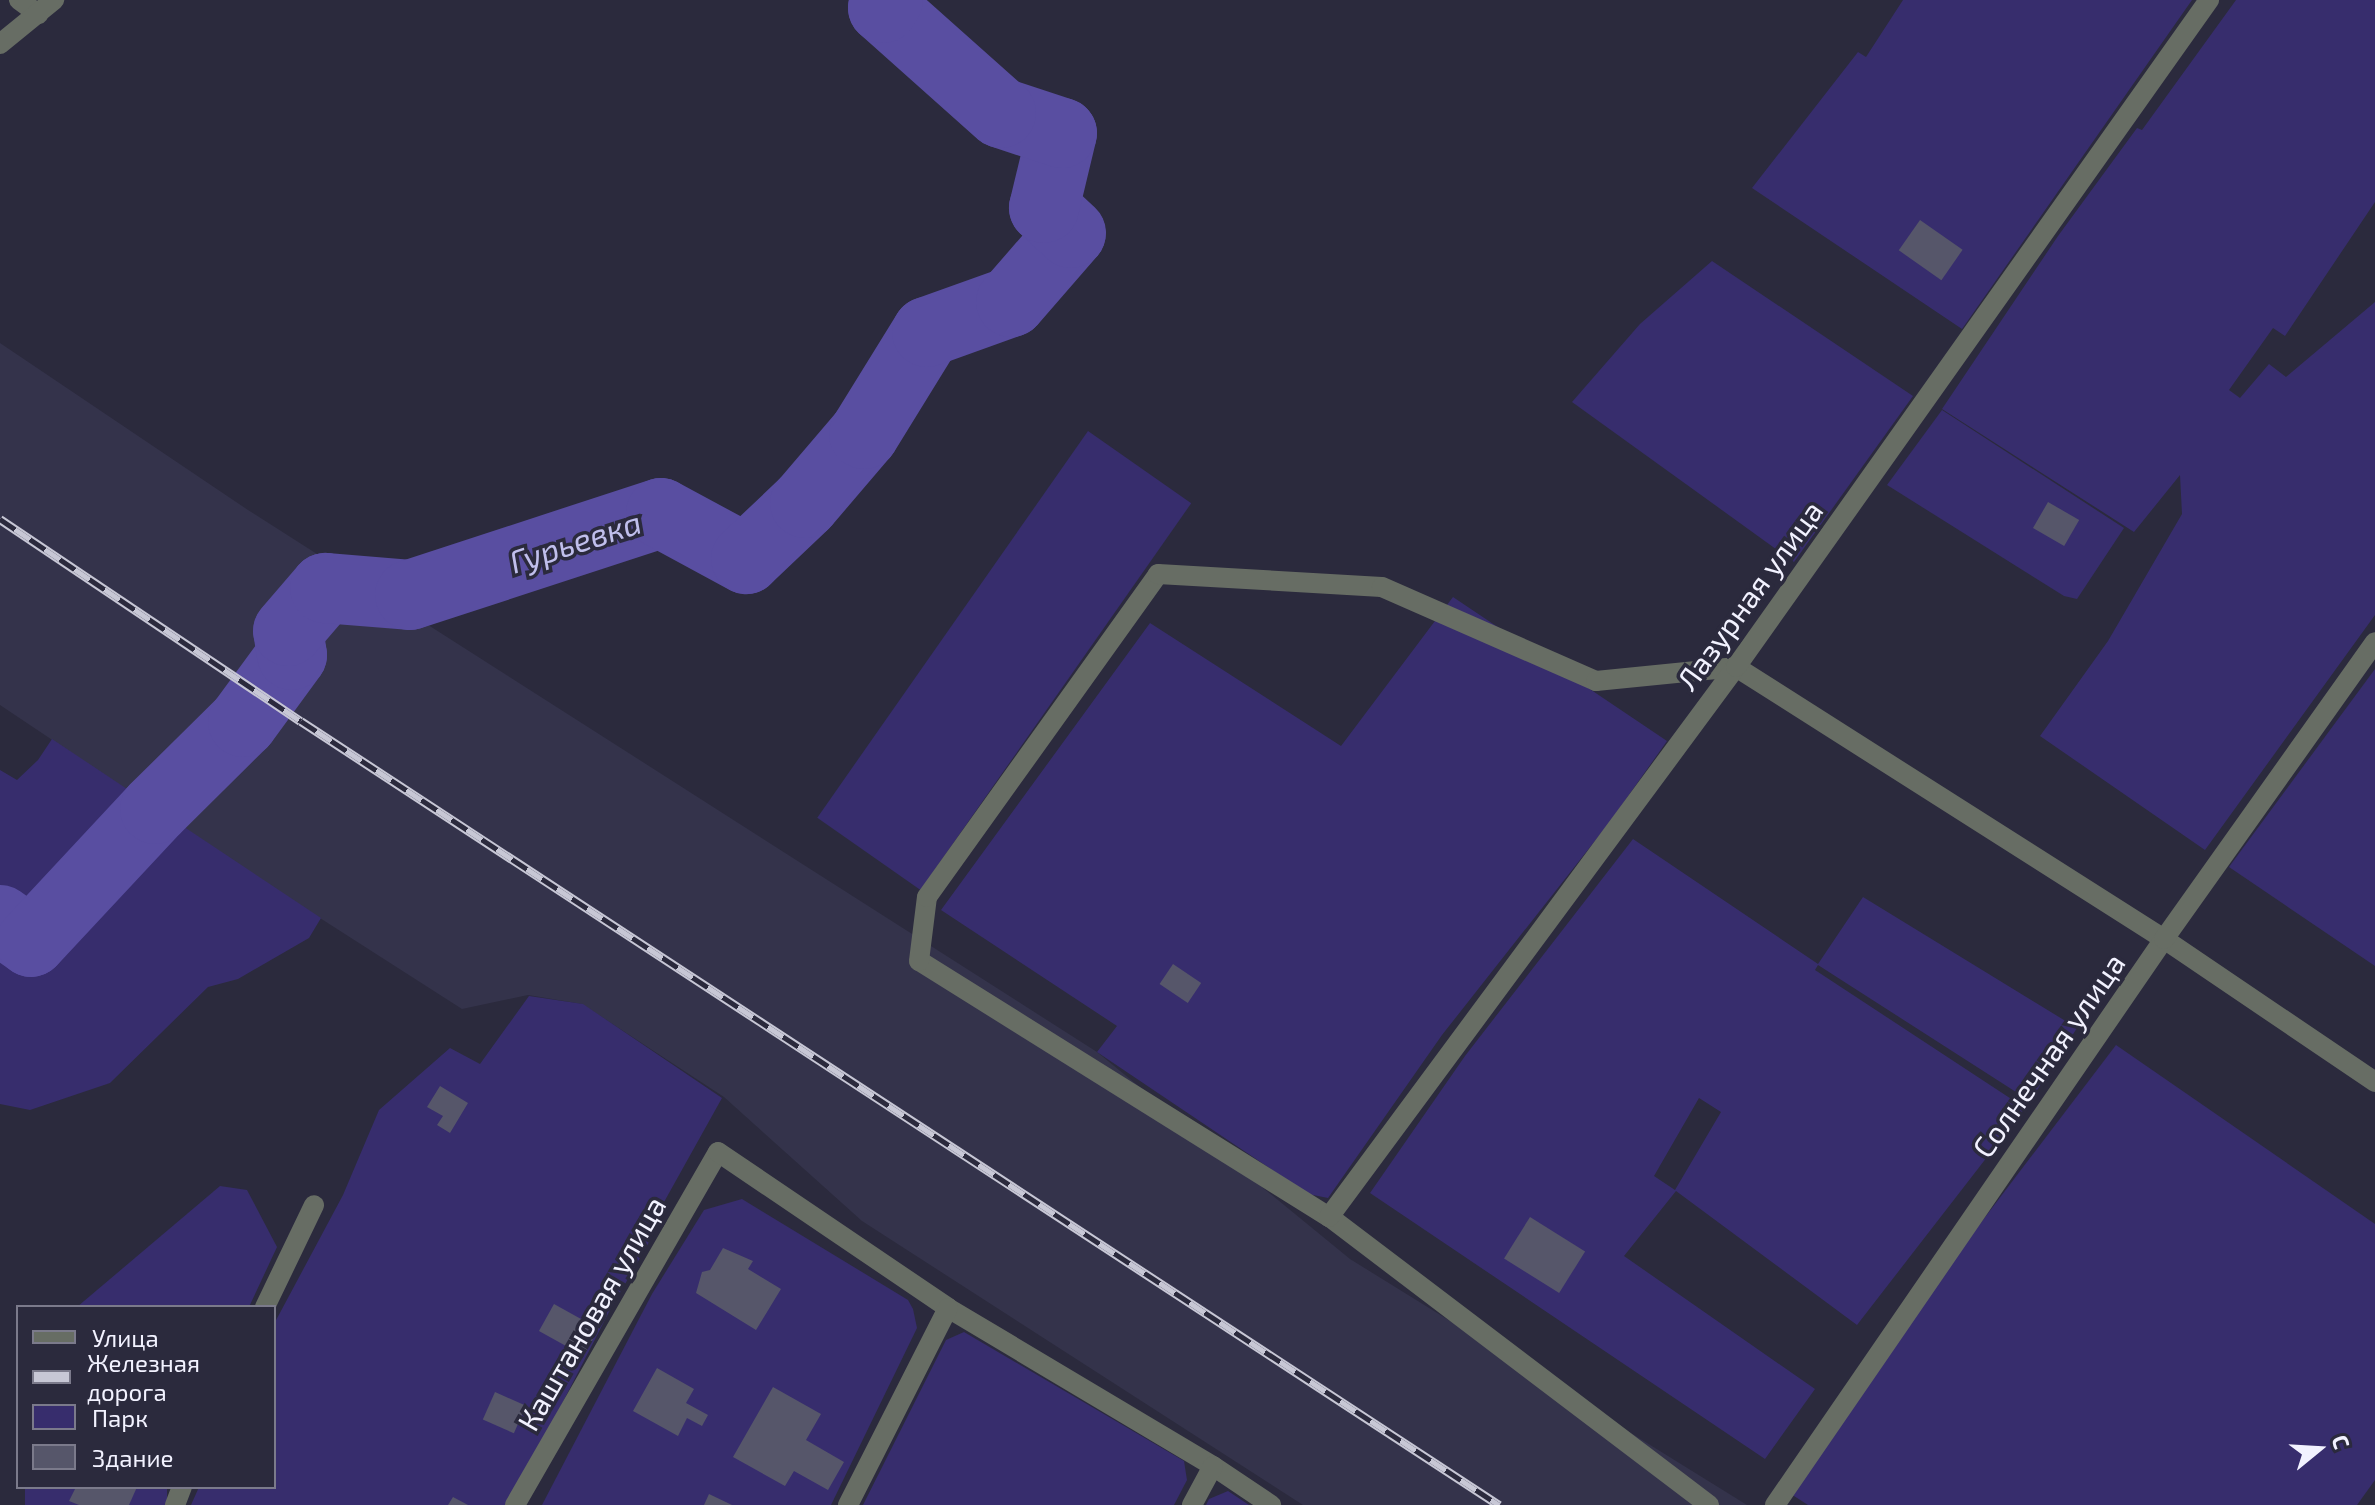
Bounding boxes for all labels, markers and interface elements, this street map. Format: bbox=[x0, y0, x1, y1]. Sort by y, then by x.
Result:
street label: Лазурная улица bbox=[1668, 493, 1830, 697]
water label: Гурьевка bbox=[504, 502, 646, 580]
street label: Солнечная улица bbox=[1964, 946, 2132, 1164]
street label: Каштановая улица bbox=[509, 1189, 673, 1437]
legend bbox=[16, 1305, 276, 1489]
text: Улица bbox=[92, 1323, 159, 1352]
text: Железная дорога bbox=[87, 1348, 200, 1406]
text: Парк bbox=[92, 1403, 148, 1432]
north arrow bbox=[2279, 1409, 2359, 1489]
text: С bbox=[2327, 1431, 2356, 1452]
text: Здание bbox=[92, 1443, 174, 1472]

